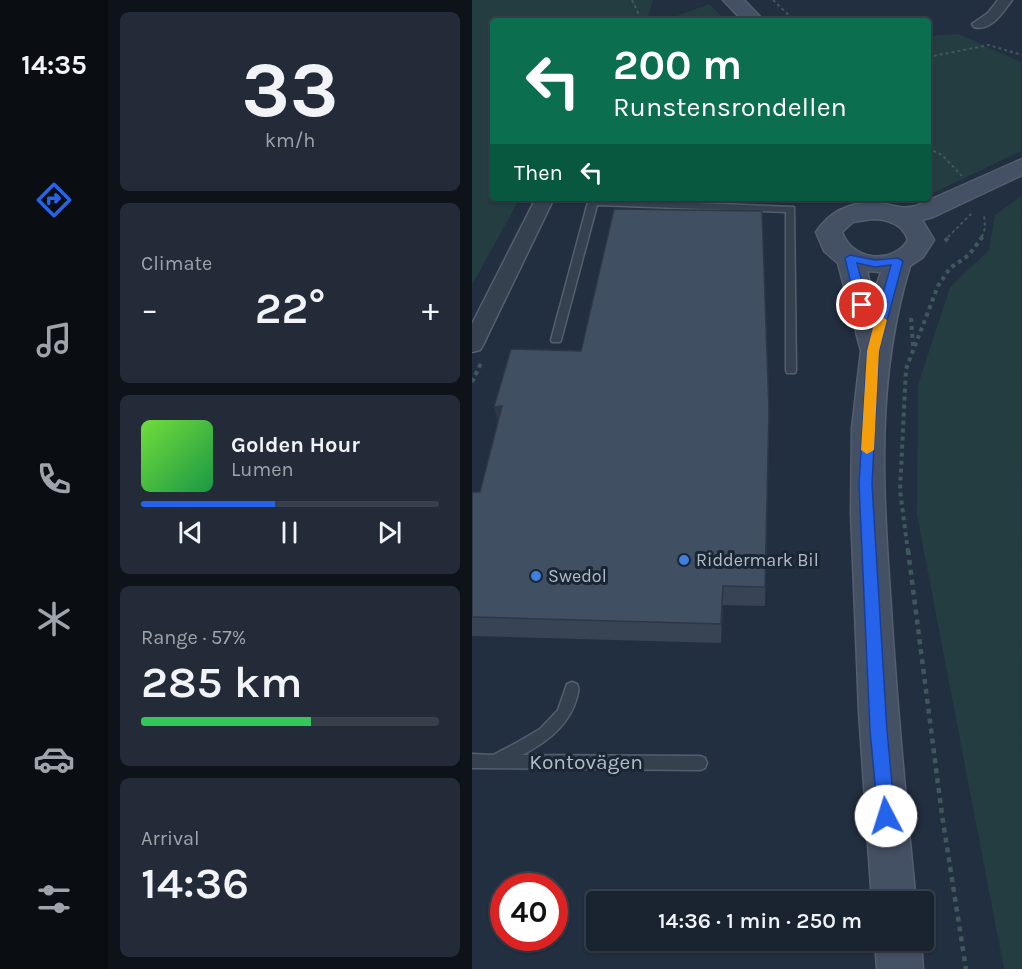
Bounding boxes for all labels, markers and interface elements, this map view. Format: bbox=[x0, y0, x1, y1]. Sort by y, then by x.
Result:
text: 200 m bbox=[613, 40, 742, 90]
icon: left bbox=[514, 42, 592, 120]
text: 33 bbox=[241, 44, 339, 136]
text: 14:35 bbox=[21, 49, 87, 81]
text: Runstensrondellen bbox=[613, 91, 847, 123]
text: km/h bbox=[265, 129, 315, 152]
icon: left bbox=[575, 156, 608, 189]
text: Then bbox=[514, 160, 563, 186]
icon: directions bbox=[33, 179, 75, 221]
text: Climate bbox=[141, 252, 212, 275]
pin bbox=[836, 279, 887, 330]
text: 22° bbox=[255, 282, 325, 334]
icon: arrive bbox=[845, 288, 878, 321]
text: − bbox=[141, 290, 158, 328]
text: + bbox=[422, 290, 439, 328]
icon: music bbox=[33, 319, 75, 361]
text: Golden Hour bbox=[231, 432, 360, 458]
icon: phone bbox=[33, 458, 75, 500]
text: Lumen bbox=[231, 458, 294, 481]
icon: previous bbox=[174, 516, 207, 549]
icon: pause bbox=[273, 516, 306, 549]
icon: next bbox=[373, 516, 406, 549]
place label: Riddermark Bil bbox=[696, 549, 819, 571]
marker: Riddermark Bil bbox=[677, 553, 691, 567]
place label: Swedol bbox=[548, 565, 607, 587]
marker: Swedol bbox=[529, 569, 543, 583]
icon: climate bbox=[33, 598, 75, 640]
text: Range · 57% bbox=[141, 626, 246, 649]
text: 285 km bbox=[141, 656, 303, 708]
icon: car bbox=[33, 738, 75, 780]
street label: Kontovägen bbox=[529, 750, 643, 774]
position arrow bbox=[854, 784, 918, 848]
text: Arrival bbox=[141, 827, 200, 850]
text: 14:36 bbox=[141, 857, 249, 909]
speed limit sign: 40 bbox=[490, 873, 568, 951]
icon: filters bbox=[33, 878, 75, 920]
text: 14:36 · 1 min · 250 m bbox=[658, 908, 862, 934]

